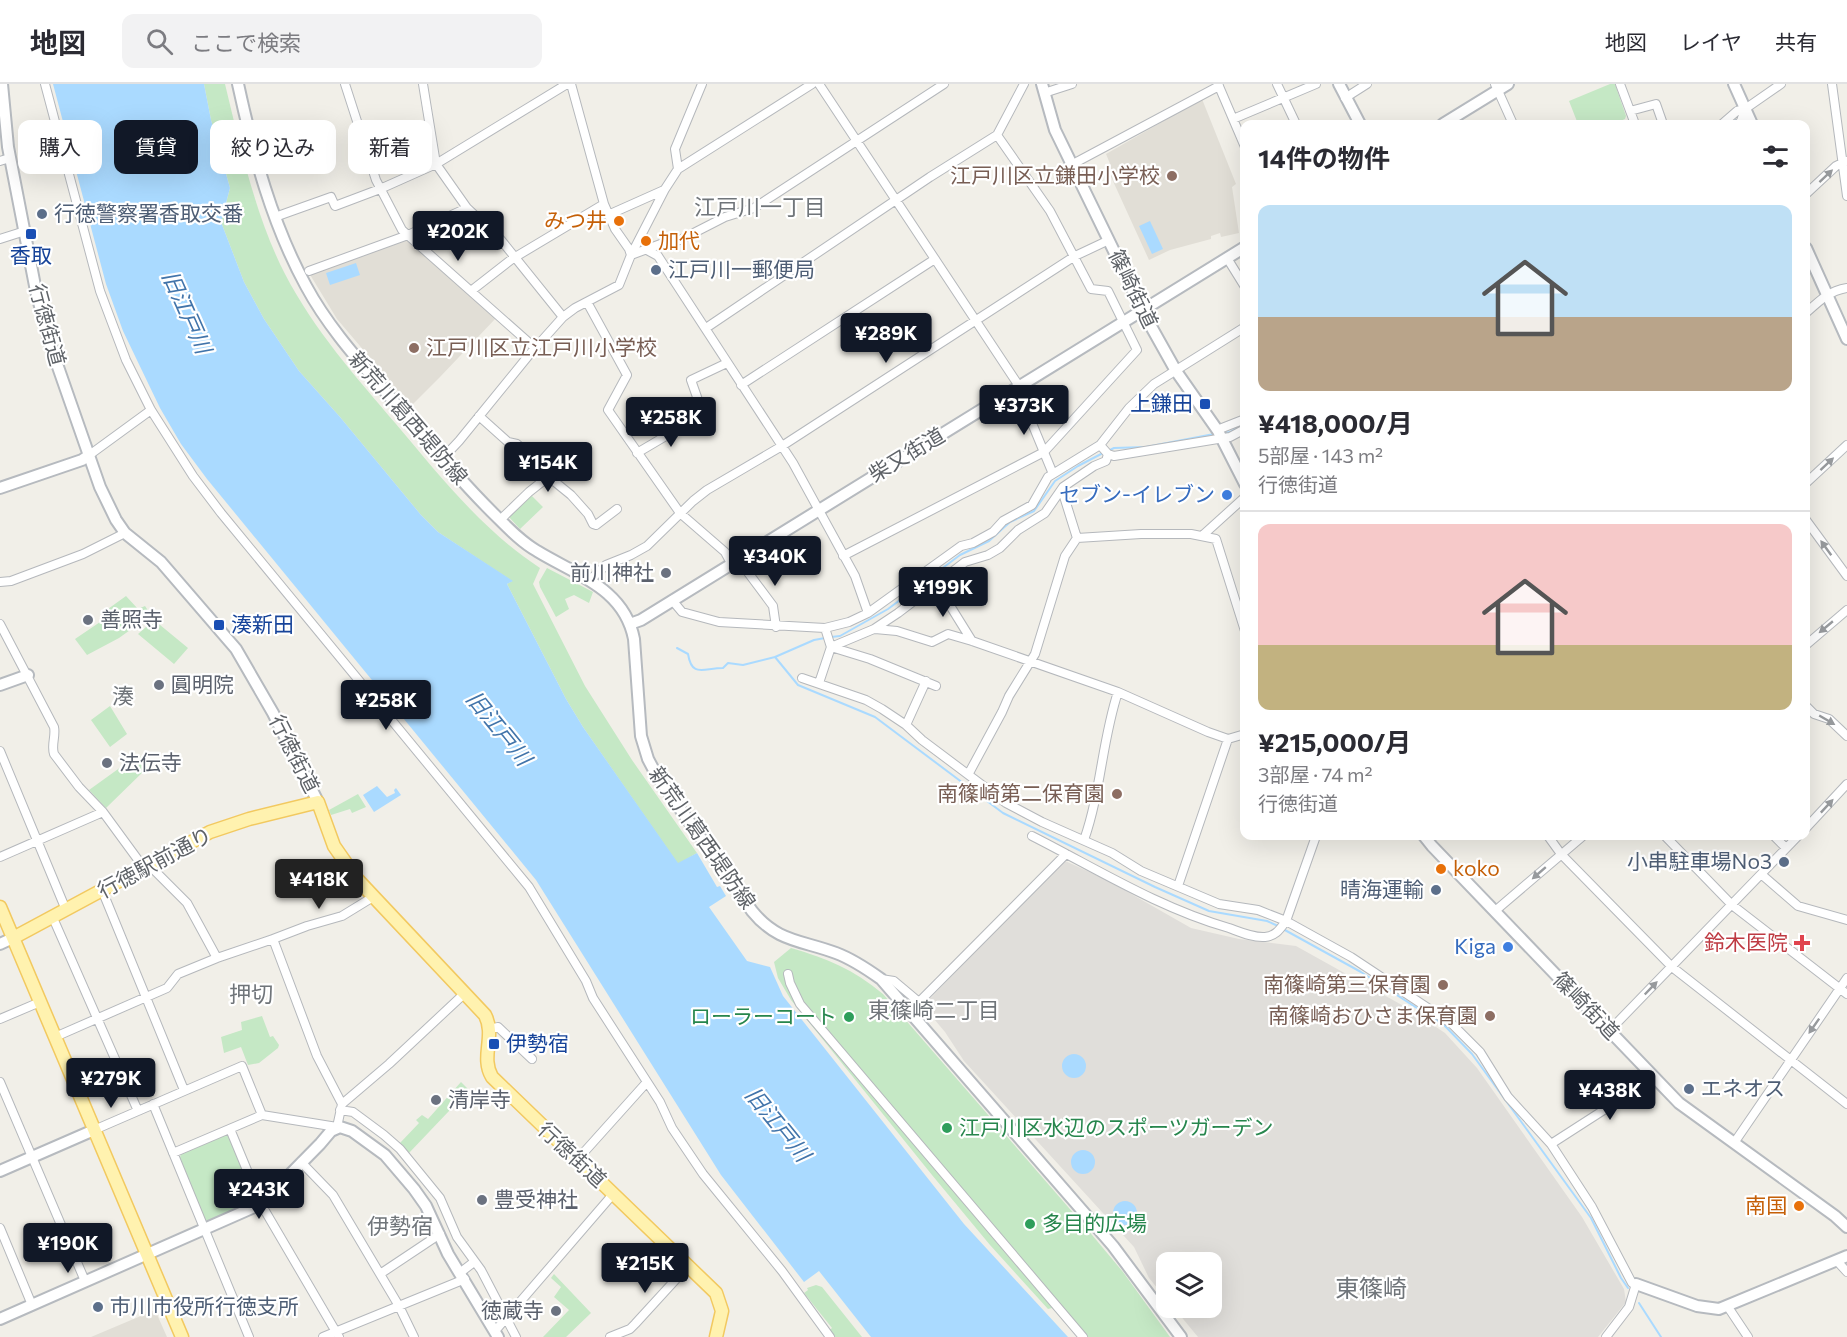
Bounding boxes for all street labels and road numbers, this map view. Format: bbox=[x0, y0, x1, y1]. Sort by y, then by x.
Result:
street label: 篠崎街道 bbox=[1105, 245, 1164, 332]
street label: 行徳街道 bbox=[26, 281, 71, 368]
street label: 新荒川葛西堤防線 bbox=[345, 345, 474, 489]
street label: 柴又街道 bbox=[864, 421, 949, 486]
street label: 行徳街道 bbox=[265, 710, 326, 796]
street label: 新荒川葛西堤防線 bbox=[645, 761, 762, 913]
street label: 行徳駅前通り bbox=[93, 821, 216, 902]
street label: 篠崎街道 bbox=[1549, 966, 1625, 1044]
street label: 行徳街道 bbox=[534, 1116, 612, 1192]

